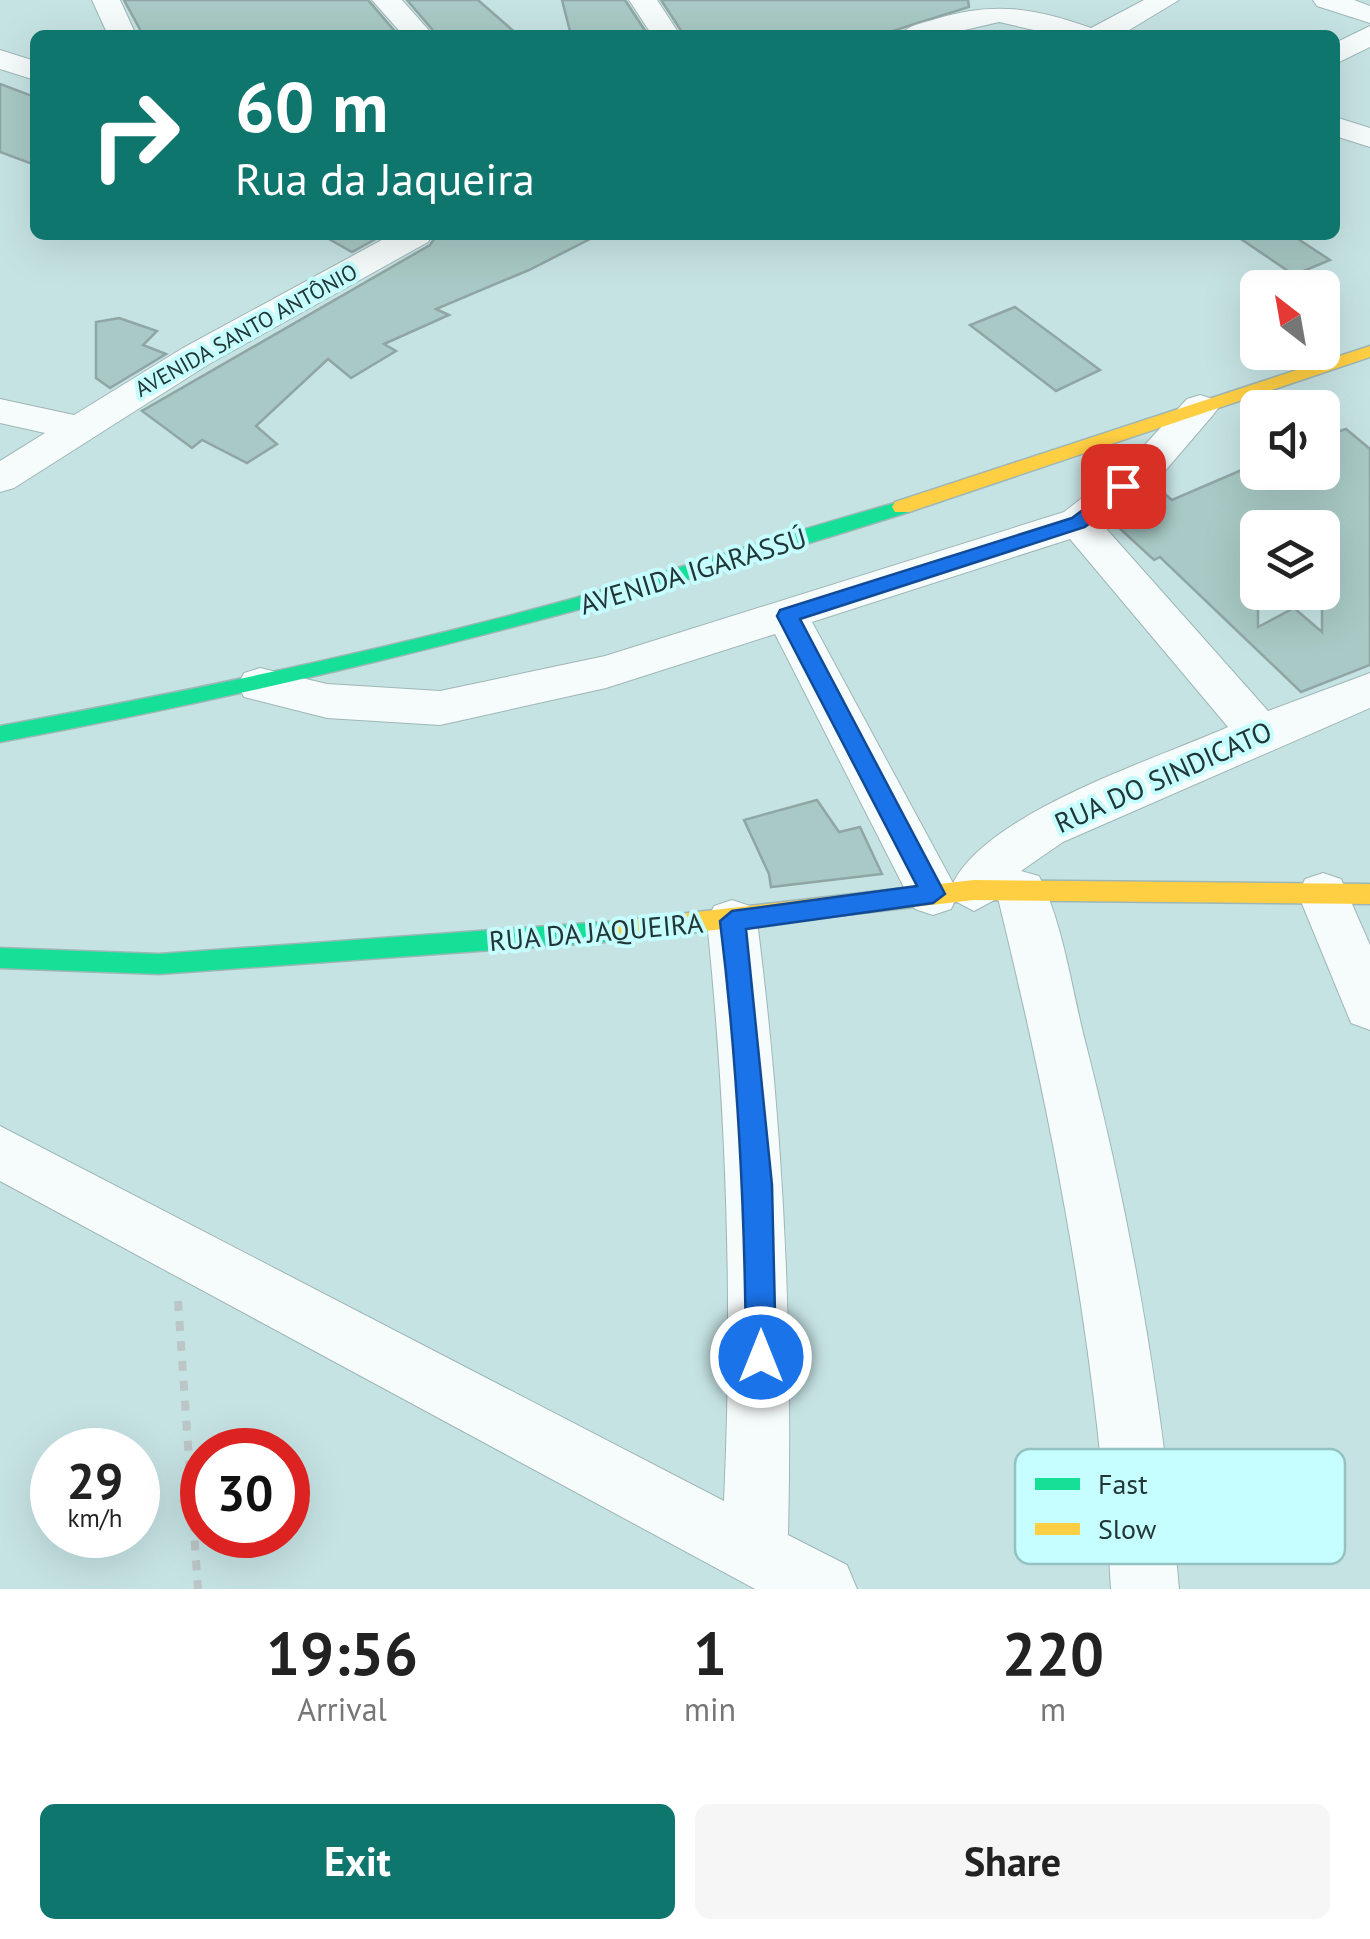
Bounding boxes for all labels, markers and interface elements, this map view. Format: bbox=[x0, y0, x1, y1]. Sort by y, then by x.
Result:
text: 60 m bbox=[235, 61, 388, 151]
icon: right bbox=[70, 70, 200, 200]
text: Rua da Jaqueira bbox=[235, 149, 535, 207]
street label: AVENIDA SANTO ANTÔNIO bbox=[130, 257, 362, 403]
north arrow bbox=[1240, 270, 1340, 370]
map controls bbox=[1240, 270, 1340, 610]
button: sound bbox=[1240, 390, 1340, 490]
pin bbox=[1081, 444, 1166, 529]
icon: arrive bbox=[1096, 459, 1151, 514]
button: layers bbox=[1240, 510, 1340, 610]
street label: AVENIDA IGARASSÚ bbox=[575, 518, 811, 623]
street label: RUA DO SINDICATO bbox=[1048, 712, 1277, 841]
street label: RUA DA JAQUEIRA bbox=[487, 904, 705, 959]
position arrow bbox=[709, 1305, 813, 1409]
speed limit sign: 30 bbox=[180, 1428, 310, 1558]
text: 29 bbox=[67, 1448, 123, 1513]
legend bbox=[1015, 1449, 1345, 1564]
text: Fast bbox=[1098, 1465, 1148, 1502]
text: km/h bbox=[68, 1502, 122, 1534]
text: Slow bbox=[1098, 1510, 1157, 1547]
text: 19:56 bbox=[266, 1614, 418, 1692]
text: 1 bbox=[693, 1614, 727, 1692]
text: 220 bbox=[1002, 1614, 1104, 1692]
text: Arrival bbox=[297, 1688, 387, 1730]
text: min bbox=[684, 1688, 736, 1730]
text: m bbox=[1040, 1688, 1066, 1730]
button: Exit bbox=[40, 1804, 675, 1919]
button: Share bbox=[695, 1804, 1330, 1919]

